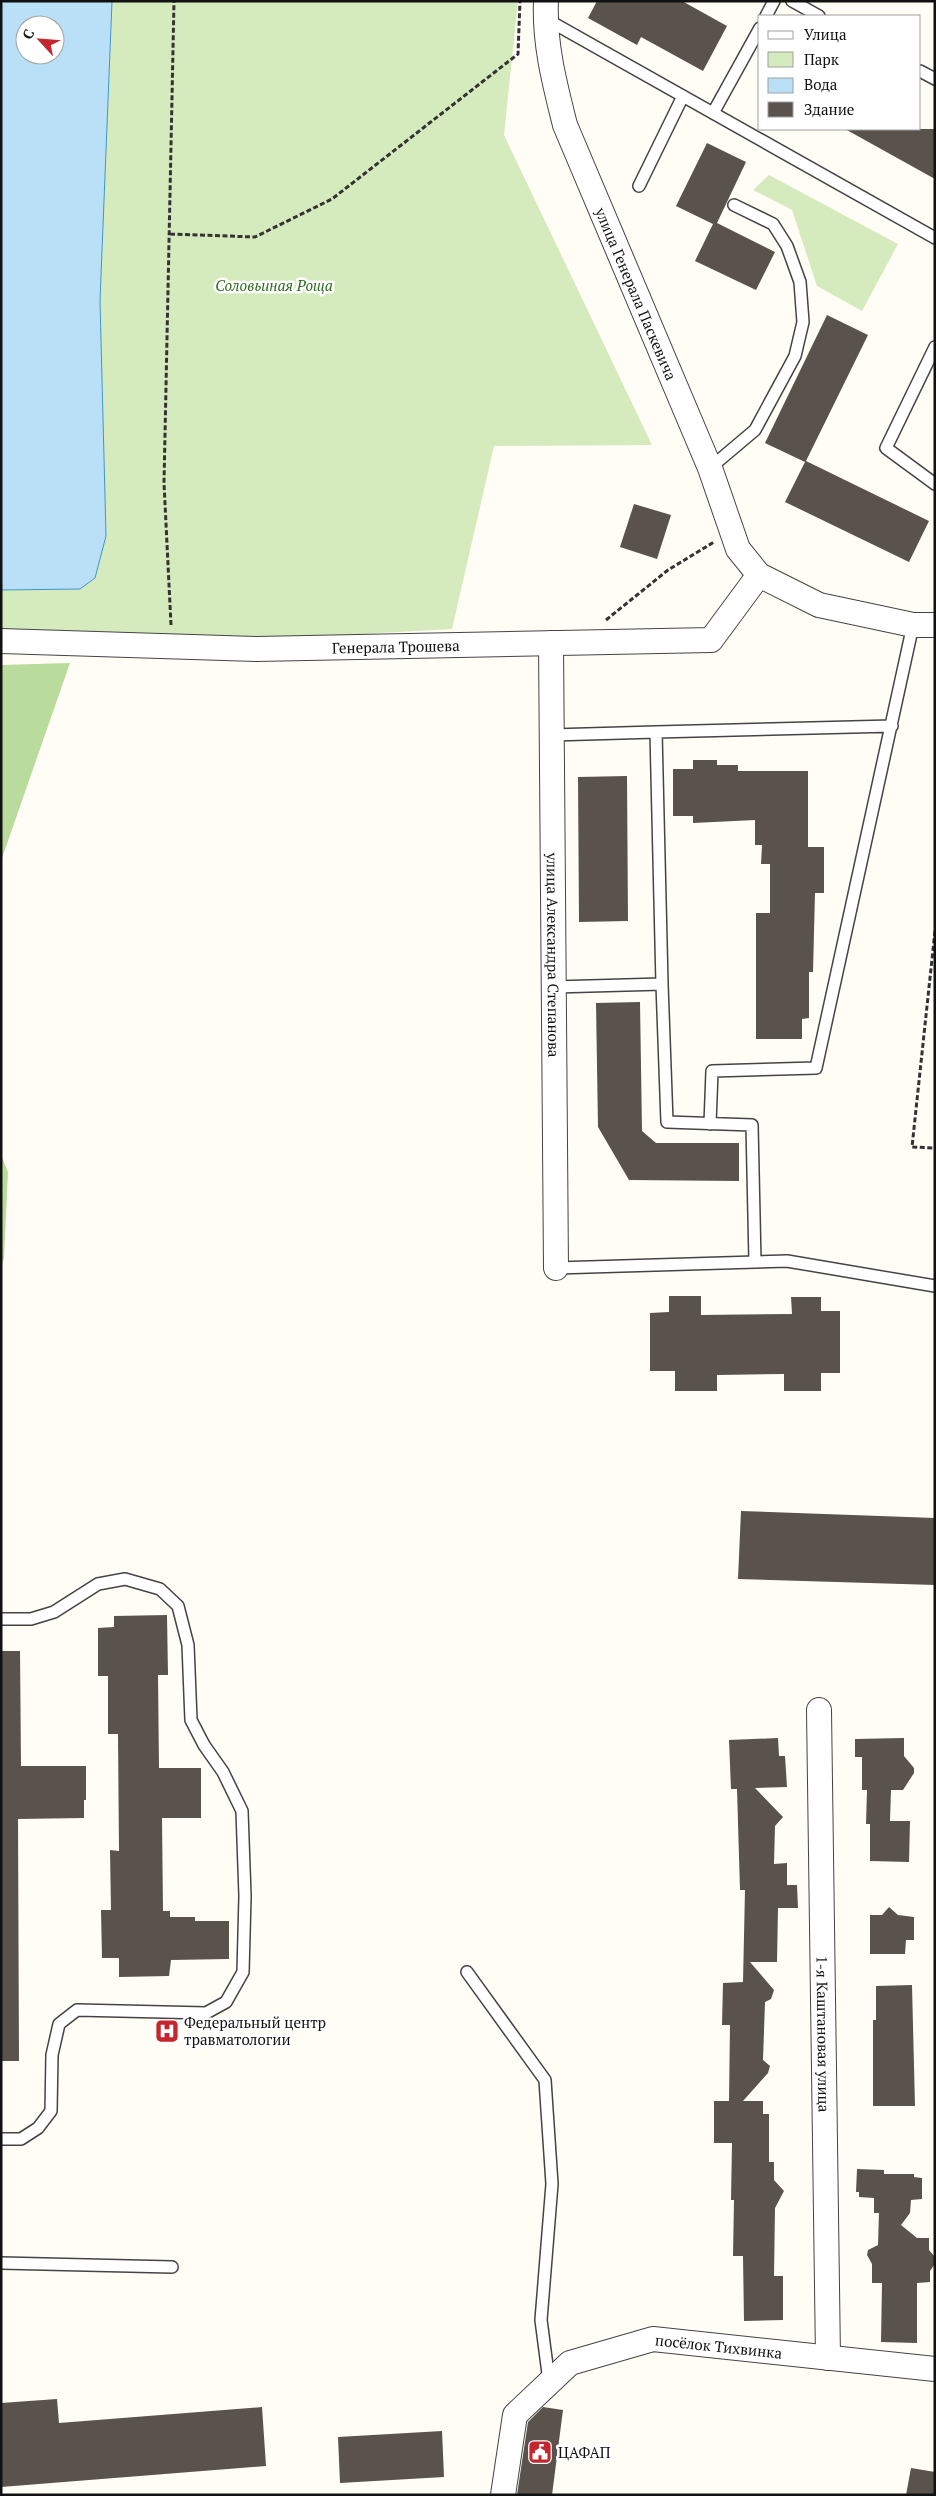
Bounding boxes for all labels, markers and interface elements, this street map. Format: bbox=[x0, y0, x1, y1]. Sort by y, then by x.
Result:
north arrow bbox=[15, 15, 65, 65]
legend bbox=[758, 15, 921, 130]
text: Улица bbox=[804, 24, 847, 44]
text: С bbox=[17, 26, 38, 42]
text: Парк bbox=[804, 49, 840, 69]
text: Вода bbox=[804, 74, 838, 94]
text: Здание bbox=[804, 99, 854, 119]
street label: улица Генерала Паскевича bbox=[591, 203, 682, 383]
park label: Соловьиная Роща bbox=[215, 275, 333, 295]
street label: Генерала Трошева bbox=[332, 635, 460, 657]
street label: улица Александра Степанова bbox=[543, 852, 564, 1058]
street label: 1-я Каштановая улица bbox=[812, 1955, 835, 2113]
place label: Федеральный центр травматологии bbox=[184, 2012, 326, 2049]
hospital icon: Федеральный центр травматологии bbox=[154, 2018, 180, 2044]
street label: посёлок Тихвинка bbox=[654, 2329, 784, 2363]
public building icon: ЦАФАП bbox=[527, 2439, 553, 2465]
place label: ЦАФАП bbox=[558, 2442, 611, 2462]

